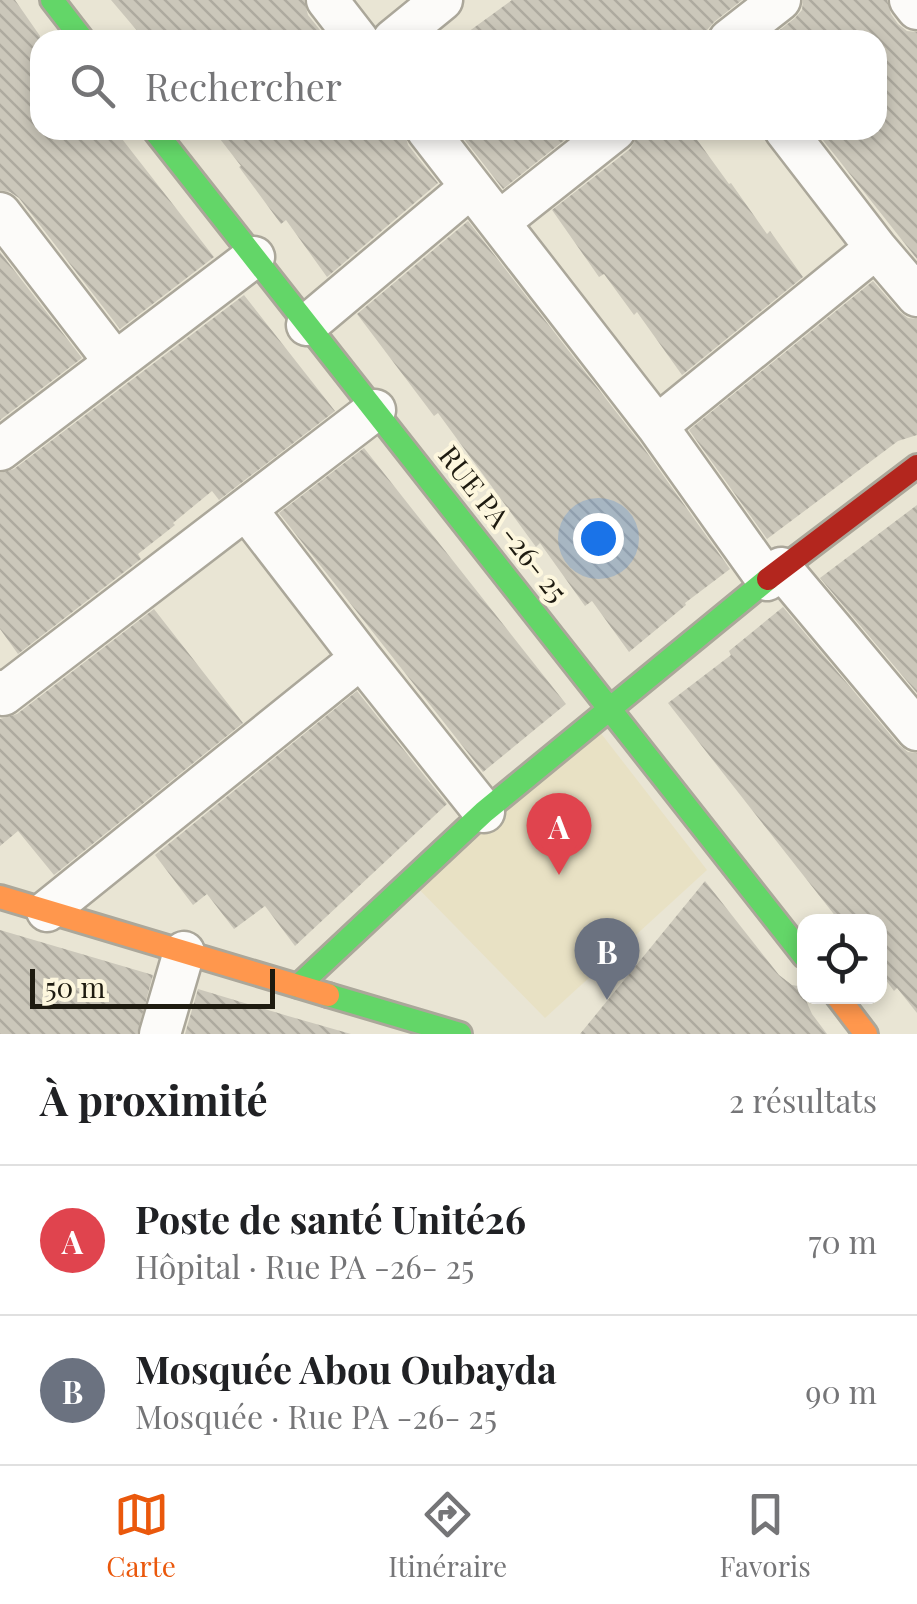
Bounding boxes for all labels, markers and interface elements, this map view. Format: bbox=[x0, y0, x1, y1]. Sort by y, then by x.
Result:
search box bbox=[30, 30, 887, 140]
icon: search bbox=[65, 58, 120, 113]
text: Rechercher bbox=[145, 60, 342, 111]
street label: RUE PA -26- 25 bbox=[432, 437, 577, 609]
your location bbox=[573, 513, 624, 564]
pin: A bbox=[526, 792, 592, 875]
map controls bbox=[797, 914, 887, 1004]
button: locate bbox=[797, 914, 887, 1004]
pin: B bbox=[574, 918, 640, 1000]
scale bar bbox=[30, 964, 275, 1008]
text: 50 m bbox=[45, 968, 105, 1005]
text: À proximité bbox=[40, 1071, 268, 1127]
text: 2 résultats bbox=[729, 1078, 877, 1121]
text: Poste de santé Unité26 bbox=[135, 1193, 526, 1244]
text: A bbox=[62, 1219, 83, 1262]
text: 70 m bbox=[808, 1219, 877, 1262]
text: Hôpital · Rue PA -26- 25 bbox=[135, 1244, 474, 1287]
text: Mosquée Abou Oubayda bbox=[135, 1343, 557, 1394]
text: B bbox=[62, 1369, 83, 1412]
text: 90 m bbox=[805, 1369, 877, 1412]
text: Mosquée · Rue PA -26- 25 bbox=[135, 1394, 497, 1437]
tab: Carte bbox=[106, 1487, 176, 1584]
tab: Itinéraire bbox=[388, 1487, 507, 1584]
tab: Favoris bbox=[720, 1487, 811, 1584]

